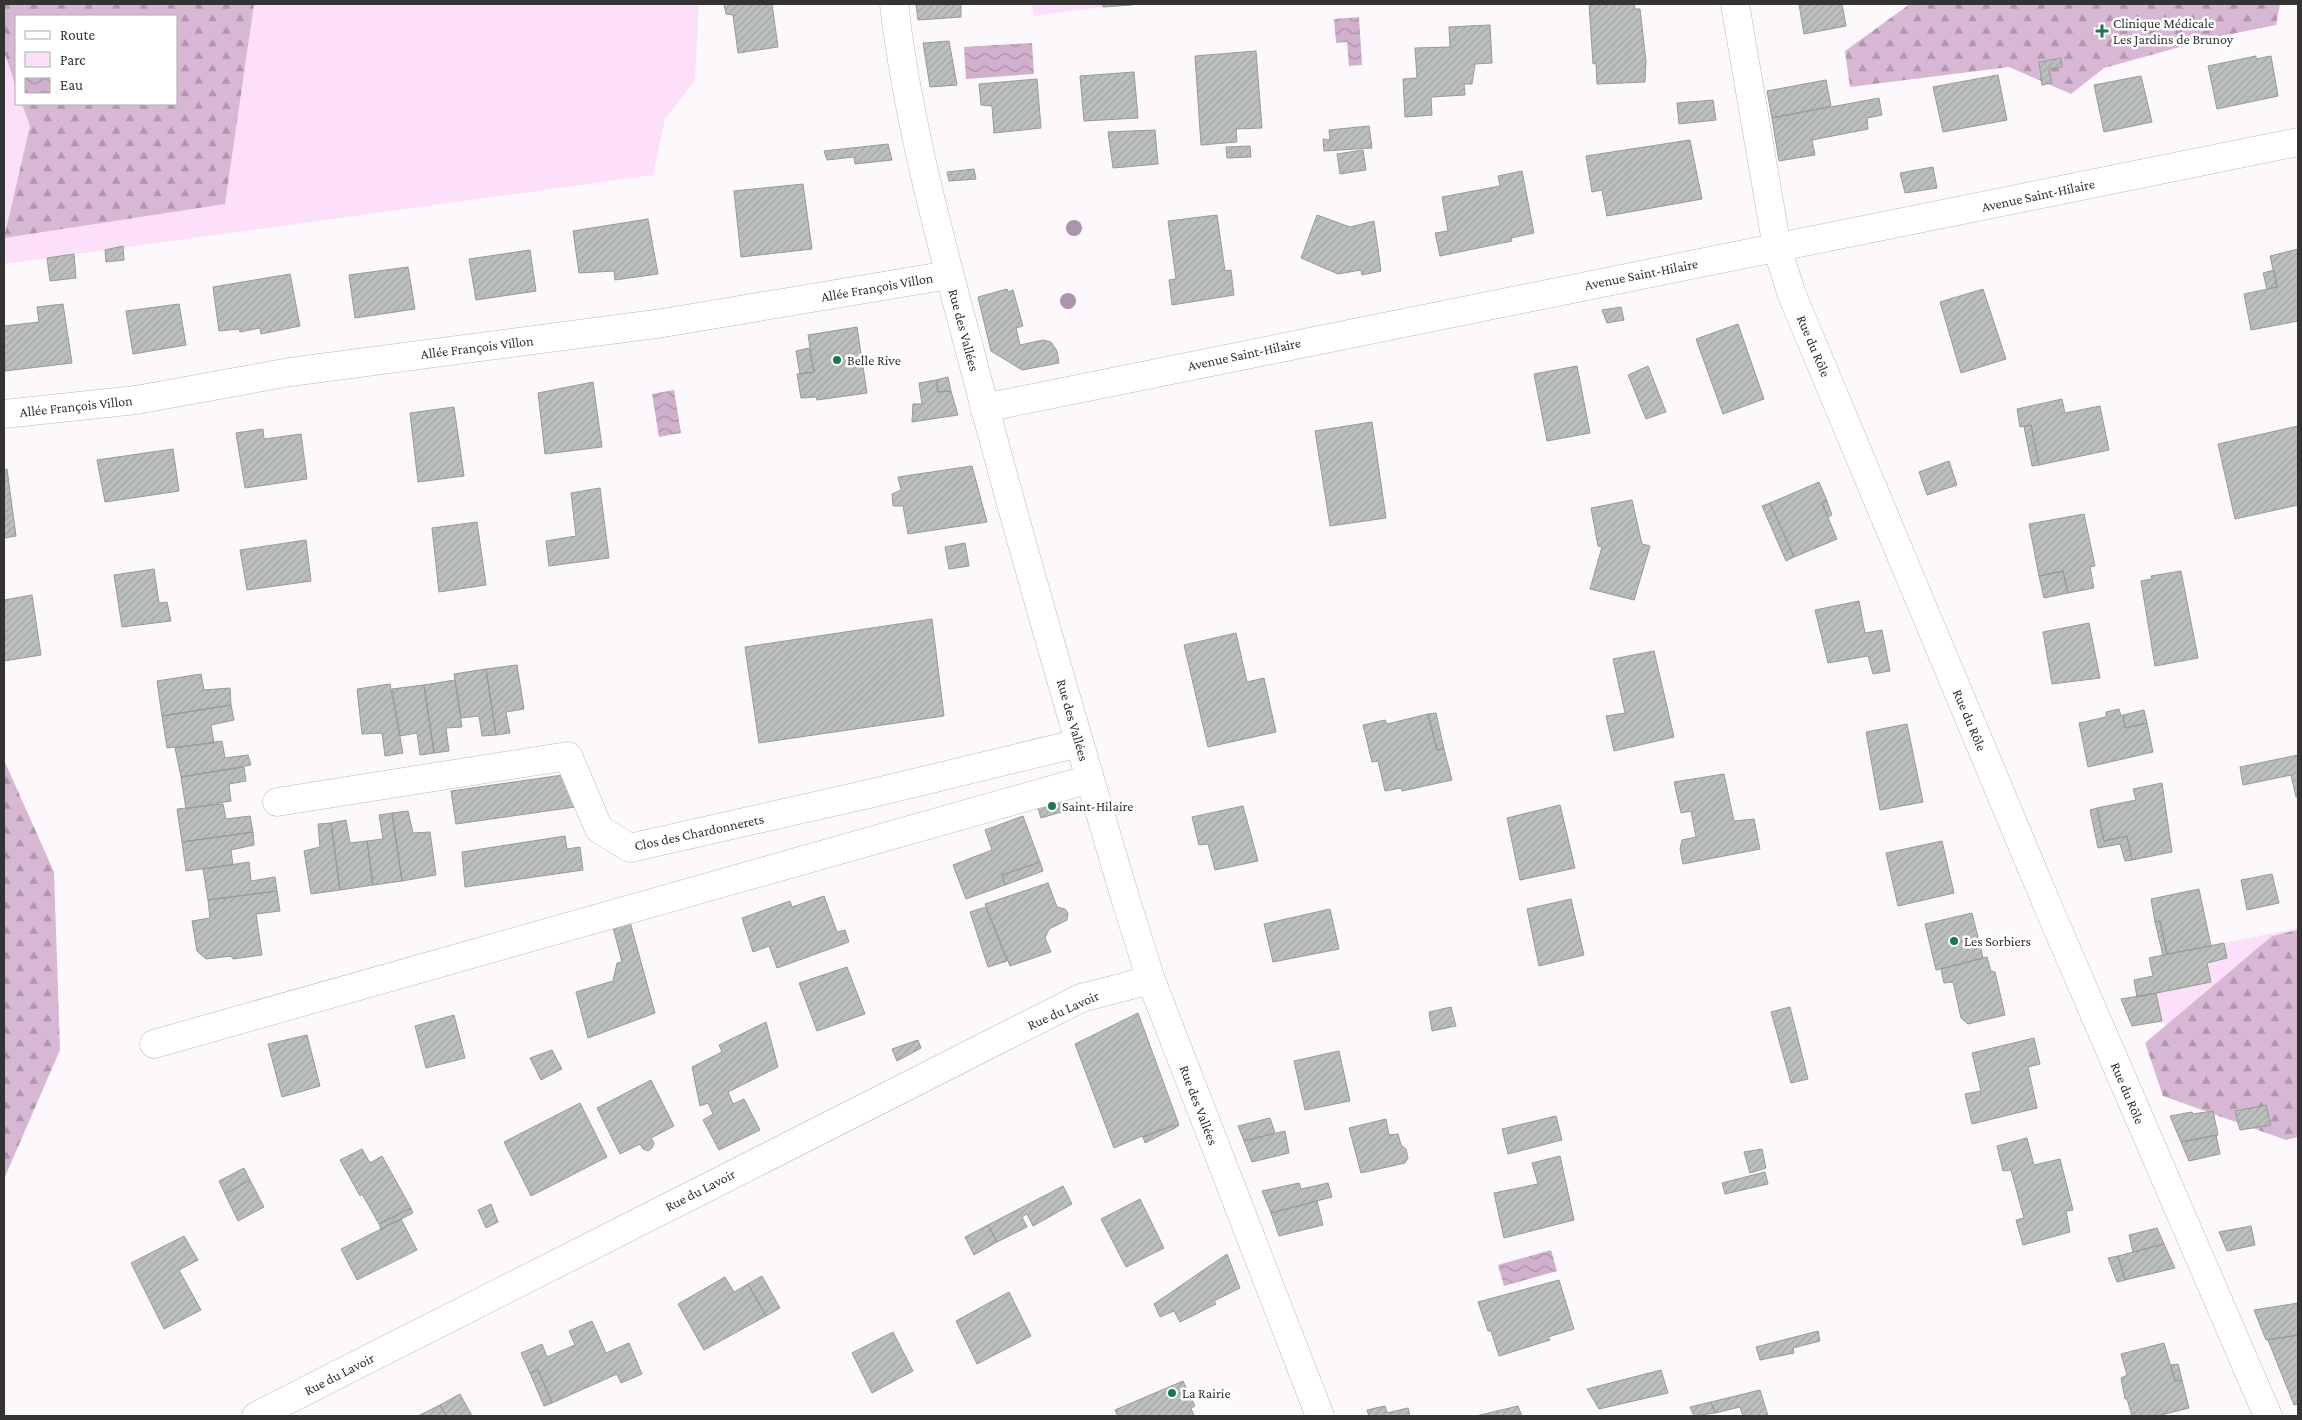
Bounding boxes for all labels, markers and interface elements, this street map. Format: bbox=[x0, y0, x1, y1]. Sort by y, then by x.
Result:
legend bbox=[15, 15, 178, 105]
place label: Clinique Médicale Les Jardins de Brunoy bbox=[2113, 15, 2234, 47]
marker: Clinique Médicale Les Jardins de Brunoy bbox=[2095, 24, 2109, 38]
text: Route bbox=[60, 27, 95, 43]
text: Parc bbox=[60, 52, 86, 68]
text: Eau bbox=[60, 77, 83, 93]
street label: Avenue Saint-Hilaire bbox=[1980, 175, 2096, 215]
street label: Avenue Saint-Hilaire bbox=[1583, 255, 1699, 293]
street label: Allée François Villon bbox=[820, 269, 935, 305]
street label: Rue des Vallées bbox=[945, 287, 983, 373]
street label: Rue du Rôle bbox=[1794, 313, 1834, 379]
street label: Allée François Villon bbox=[420, 332, 535, 362]
street label: Avenue Saint-Hilaire bbox=[1186, 334, 1302, 374]
place label: Belle Rive bbox=[847, 352, 901, 368]
marker: Belle Rive bbox=[831, 354, 843, 366]
street label: Allée François Villon bbox=[19, 392, 134, 420]
street label: Rue des Vallées bbox=[1054, 677, 1092, 763]
street label: Rue du Rôle bbox=[1950, 687, 1990, 753]
place label: Saint-Hilaire bbox=[1062, 798, 1133, 814]
marker: Saint-Hilaire bbox=[1046, 800, 1058, 812]
street label: Clos des Chardonnerets bbox=[633, 810, 765, 854]
place label: Les Sorbiers bbox=[1964, 933, 2031, 949]
marker: Les Sorbiers bbox=[1948, 935, 1960, 947]
street label: Rue du Lavoir bbox=[1025, 987, 1101, 1033]
street label: Rue du Rôle bbox=[2108, 1060, 2148, 1126]
street label: Rue des Vallées bbox=[1176, 1063, 1222, 1147]
street label: Rue du Lavoir bbox=[662, 1165, 738, 1215]
street label: Rue du Lavoir bbox=[301, 1349, 377, 1399]
place label: La Rairie bbox=[1182, 1385, 1231, 1401]
marker: La Rairie bbox=[1166, 1387, 1178, 1399]

